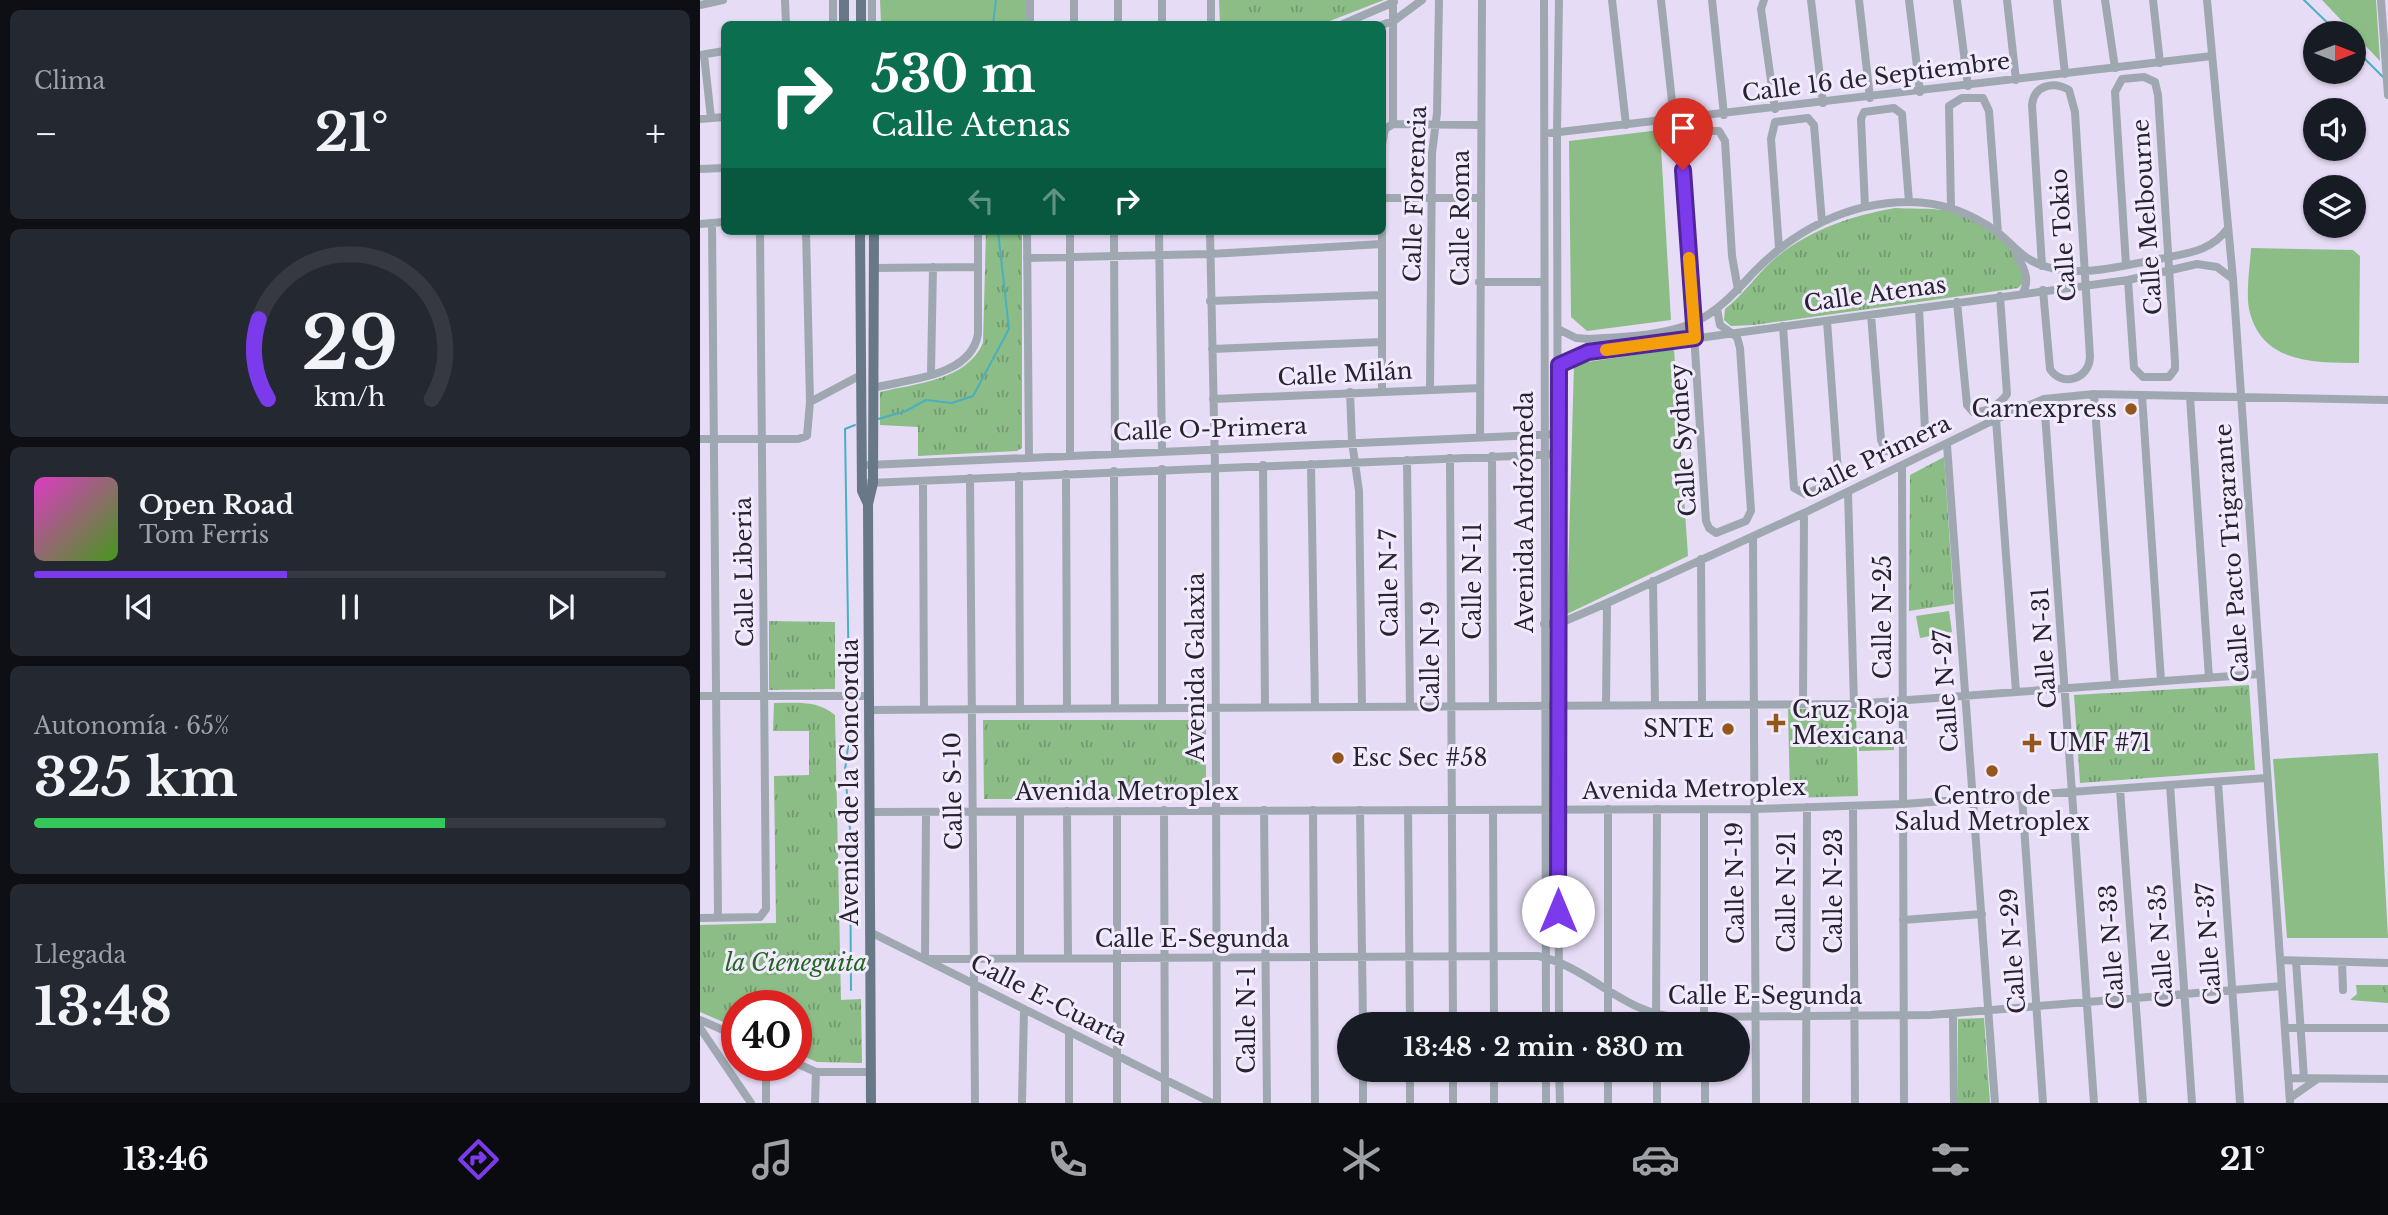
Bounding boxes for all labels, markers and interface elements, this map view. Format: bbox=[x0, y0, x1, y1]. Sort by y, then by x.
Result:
north arrow bbox=[2303, 21, 2366, 84]
map controls bbox=[2303, 21, 2366, 238]
text: 530 m bbox=[871, 44, 1036, 105]
street label: Calle 16 de Septiembre bbox=[1740, 47, 2012, 107]
icon: right bbox=[756, 49, 847, 140]
text: Clima bbox=[34, 67, 105, 95]
pin bbox=[1653, 98, 1713, 170]
button: sound bbox=[2303, 98, 2366, 161]
text: 21° bbox=[315, 101, 389, 165]
text: Calle Atenas bbox=[871, 105, 1071, 145]
street label: Calle Florencia bbox=[1398, 105, 1432, 283]
icon: arrive bbox=[1664, 109, 1702, 147]
text: − bbox=[34, 110, 58, 157]
text: + bbox=[645, 110, 666, 157]
street label: Calle Melbourne bbox=[2126, 118, 2168, 316]
street label: Calle Roma bbox=[1447, 150, 1475, 286]
street label: Calle Tokio bbox=[2044, 168, 2082, 302]
button: layers bbox=[2303, 175, 2366, 238]
icon: left bbox=[962, 182, 1000, 220]
icon: ahead bbox=[1035, 182, 1073, 220]
icon: right bbox=[1108, 182, 1146, 220]
street label: Calle Atenas bbox=[1802, 270, 1948, 318]
text: 29 bbox=[302, 298, 398, 389]
street label: Calle Milán bbox=[1277, 356, 1413, 392]
street label: Calle Sydney bbox=[1664, 362, 1702, 518]
text: km/h bbox=[315, 382, 385, 413]
street label: Avenida Andrómeda bbox=[1511, 391, 1539, 634]
place label: Carnexpress bbox=[1972, 395, 2117, 423]
marker: Carnexpress bbox=[2123, 401, 2139, 417]
street label: Calle Primera bbox=[1797, 409, 1955, 505]
street label: Calle O-Primera bbox=[1112, 412, 1308, 446]
street label: Calle Pacto Trigarante bbox=[2209, 422, 2255, 684]
text: Open Road bbox=[139, 489, 294, 521]
street label: Calle Liberia bbox=[729, 496, 759, 647]
text: Tom Ferris bbox=[139, 521, 269, 549]
street label: Calle N-11 bbox=[1459, 522, 1487, 640]
street label: Calle N-7 bbox=[1374, 528, 1404, 637]
street label: Calle N-25 bbox=[1869, 555, 1897, 679]
street label: Avenida Galaxia bbox=[1182, 572, 1210, 763]
street label: Calle N-31 bbox=[2026, 586, 2062, 710]
icon: previous bbox=[120, 588, 158, 626]
icon: pause bbox=[331, 588, 369, 626]
icon: next bbox=[542, 588, 580, 626]
street label: Calle N-9 bbox=[1417, 601, 1445, 713]
street label: Calle N-27 bbox=[1928, 628, 1964, 753]
street label: Avenida de la Concordia bbox=[836, 638, 864, 926]
place label: Cruz Roja Mexicana bbox=[1792, 696, 1909, 750]
text: Autonomía · 65% bbox=[34, 712, 230, 740]
marker: Cruz Roja Mexicana bbox=[1766, 713, 1786, 733]
place label: SNTE bbox=[1643, 715, 1714, 743]
marker: SNTE bbox=[1720, 721, 1736, 737]
place label: UMF #71 bbox=[2048, 729, 2151, 757]
street label: Calle S-10 bbox=[938, 732, 968, 850]
marker: UMF #71 bbox=[2022, 733, 2042, 753]
place label: Esc Sec #58 bbox=[1352, 744, 1487, 772]
text: 325 km bbox=[34, 746, 238, 810]
marker: Esc Sec #58 bbox=[1330, 750, 1346, 766]
marker: Centro de Salud Metroplex bbox=[1984, 763, 2000, 779]
street label: Avenida Metroplex bbox=[1581, 773, 1806, 805]
street label: Avenida Metroplex bbox=[1014, 778, 1239, 806]
place label: Centro de Salud Metroplex bbox=[1895, 782, 2089, 836]
street label: Calle N-19 bbox=[1720, 822, 1750, 944]
street label: Calle N-23 bbox=[1820, 828, 1848, 954]
street label: Calle N-21 bbox=[1773, 831, 1801, 953]
position arrow bbox=[1521, 874, 1595, 948]
street label: Calle N-37 bbox=[2191, 881, 2227, 1006]
street label: Calle N-33 bbox=[2094, 883, 2130, 1011]
street label: Calle N-35 bbox=[2143, 883, 2179, 1009]
street label: Calle N-29 bbox=[1995, 887, 2031, 1015]
street label: Calle E-Segunda bbox=[1095, 925, 1290, 953]
text: Llegada bbox=[34, 941, 126, 969]
street label: Calle E-Cuarta bbox=[966, 948, 1132, 1052]
park label: la Cieneguita bbox=[725, 949, 867, 977]
street label: Calle N-1 bbox=[1233, 966, 1261, 1074]
text: 13:48 bbox=[34, 975, 172, 1039]
street label: Calle E-Segunda bbox=[1668, 982, 1863, 1010]
speed limit sign: 40 bbox=[721, 990, 812, 1081]
text: 13:48 · 2 min · 830 m bbox=[1403, 1031, 1684, 1063]
icon: directions bbox=[454, 1135, 503, 1184]
icon: music bbox=[748, 1135, 797, 1184]
icon: phone bbox=[1043, 1135, 1092, 1184]
icon: climate bbox=[1337, 1135, 1386, 1184]
icon: car bbox=[1631, 1135, 1680, 1184]
icon: filters bbox=[1926, 1135, 1975, 1184]
text: 13:46 bbox=[123, 1139, 209, 1179]
text: 21° bbox=[2220, 1139, 2265, 1179]

